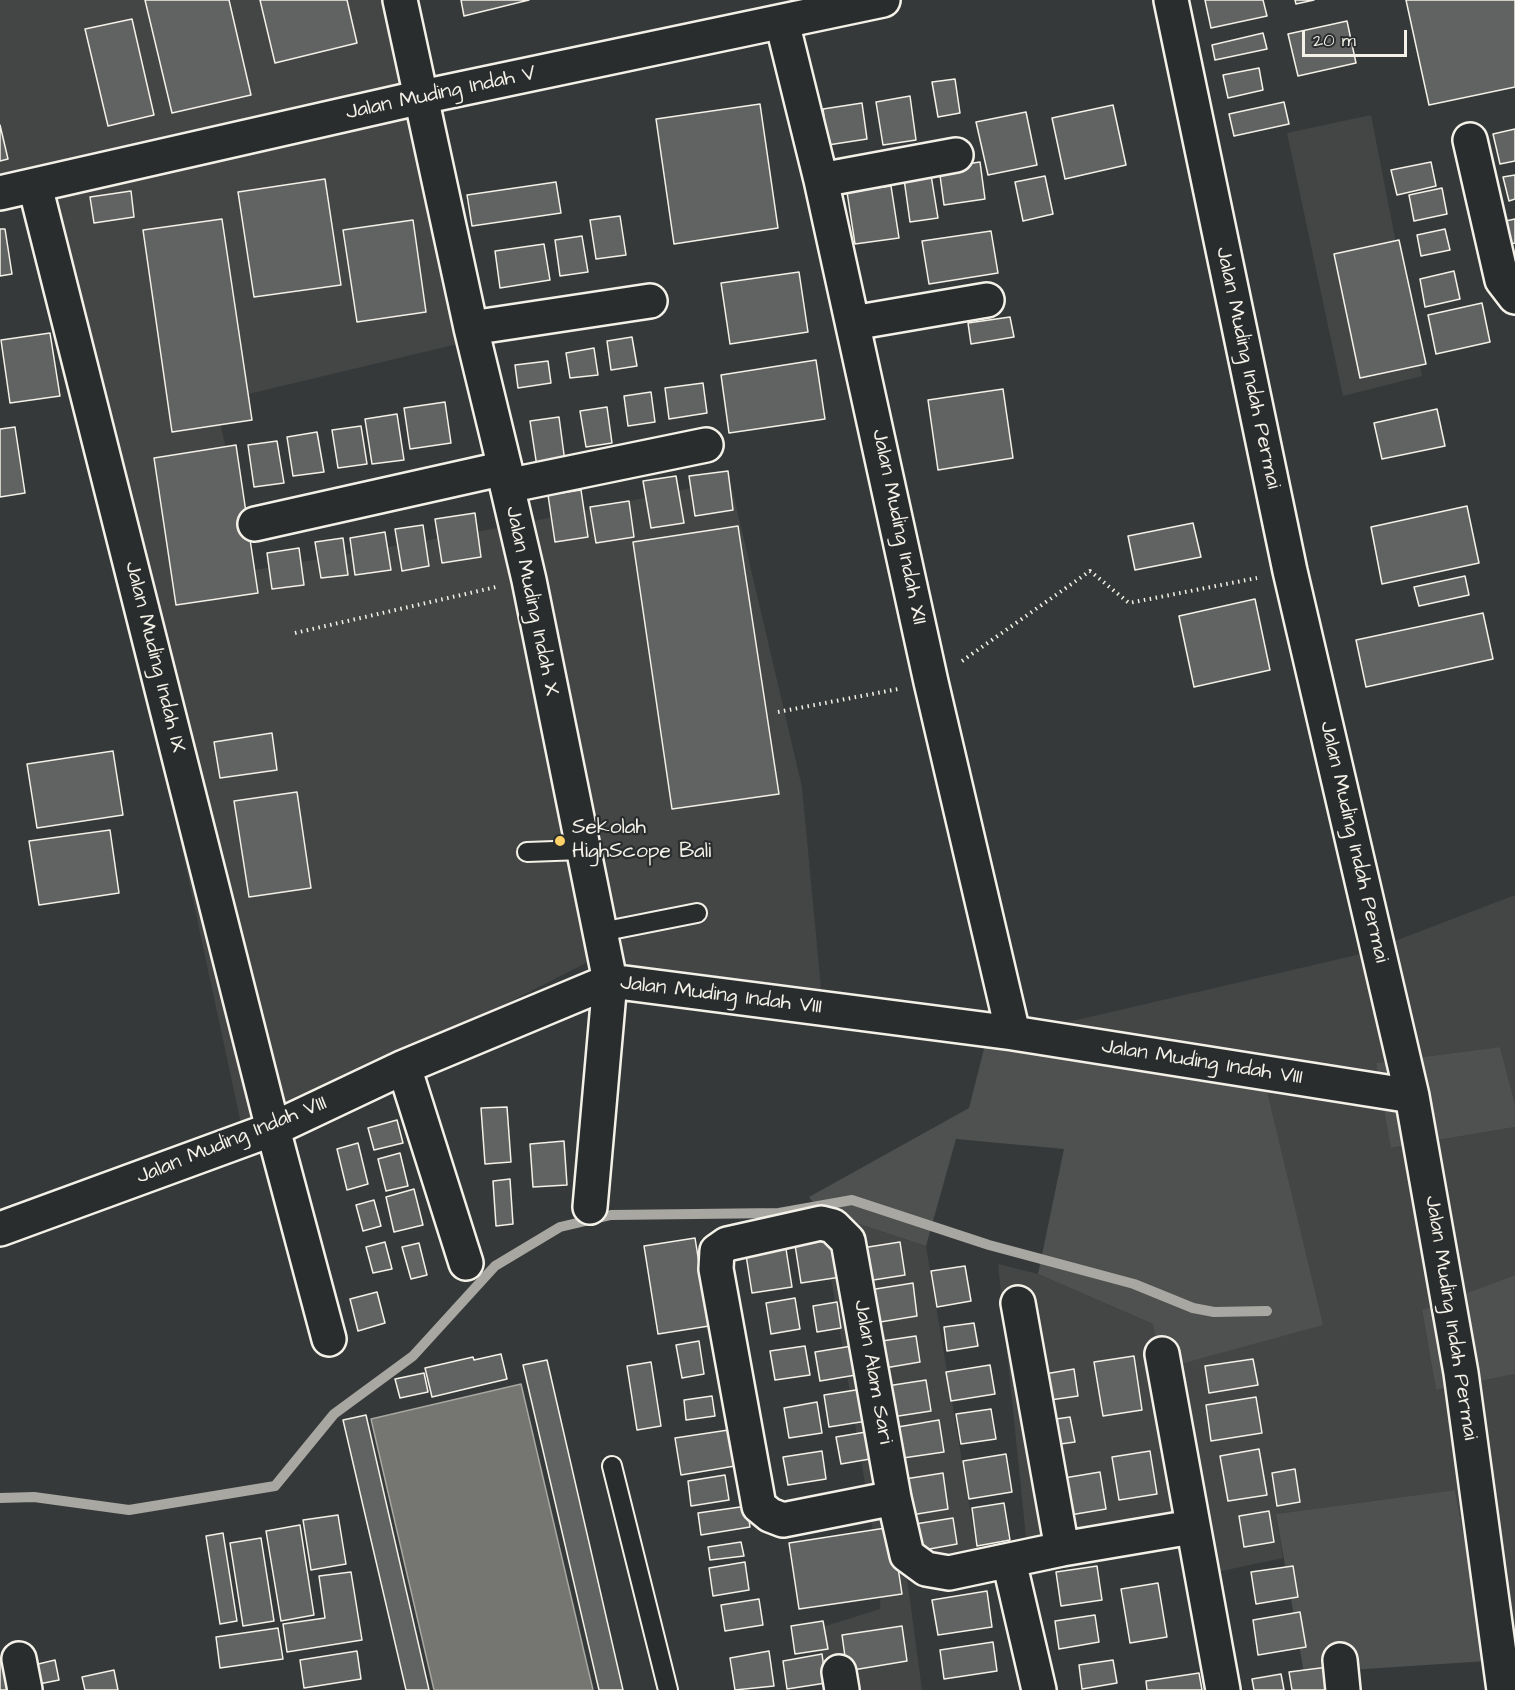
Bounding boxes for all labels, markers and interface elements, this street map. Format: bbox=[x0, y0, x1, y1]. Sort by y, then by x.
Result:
scale bar bbox=[1305, 18, 1410, 56]
text: 20 m bbox=[1313, 28, 1356, 53]
street label: Jalan Muding Indah V bbox=[344, 62, 538, 126]
street label: Jalan Muding Indah Permai bbox=[1209, 245, 1285, 491]
street label: Jalan Muding Indah XII bbox=[865, 427, 931, 627]
street label: Jalan Muding Indah X bbox=[499, 504, 563, 698]
street label: Jalan Muding Indah IX bbox=[118, 559, 190, 755]
street label: Jalan Muding Indah Permai bbox=[1313, 719, 1393, 965]
place label: Sekolah HighScope Bali bbox=[572, 816, 711, 866]
marker: Sekolah HighScope Bali bbox=[553, 834, 567, 848]
street label: Jalan Muding Indah VIII bbox=[619, 971, 823, 1021]
street label: Jalan Muding Indah VIII bbox=[1100, 1035, 1304, 1091]
street label: Jalan Muding Indah VIII bbox=[133, 1091, 331, 1191]
street label: Jalan Muding Indah Permai bbox=[1418, 1194, 1482, 1442]
street label: Jalan Alam Sari bbox=[847, 1298, 897, 1446]

